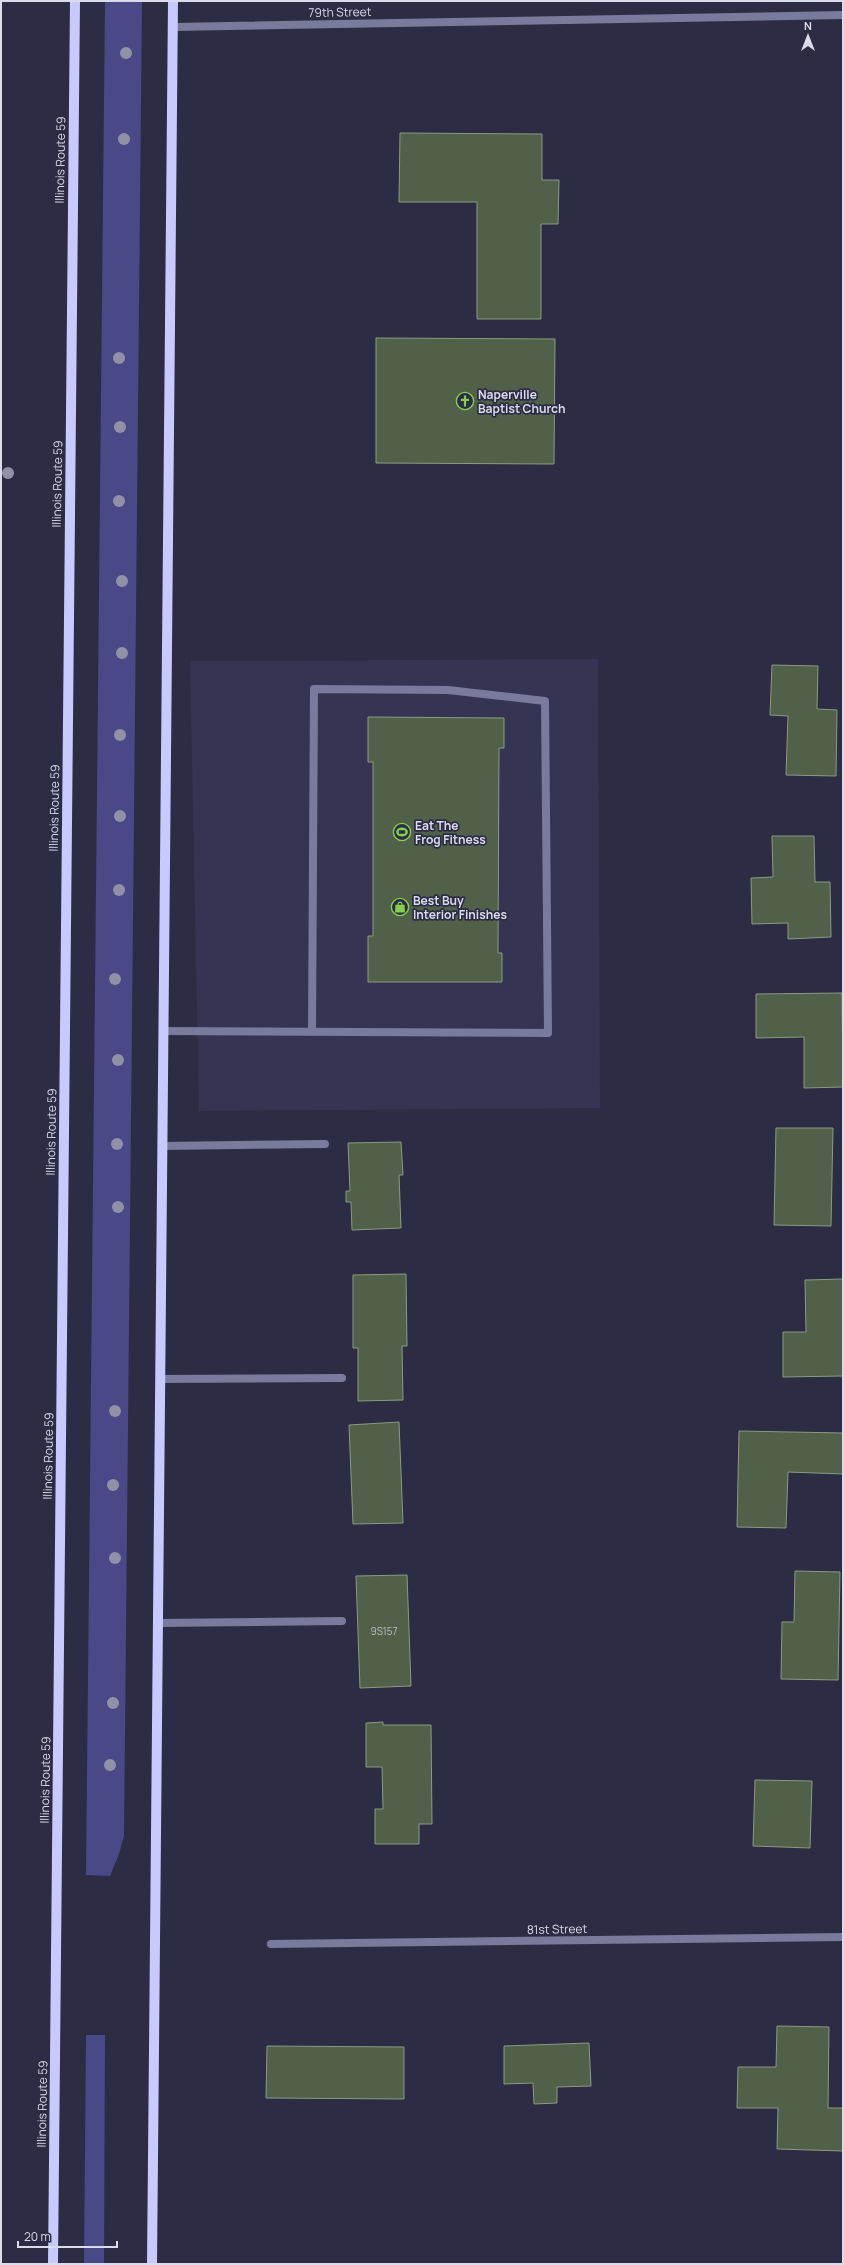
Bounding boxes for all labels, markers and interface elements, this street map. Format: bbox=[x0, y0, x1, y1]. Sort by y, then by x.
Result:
street label: 79th Street bbox=[308, 3, 372, 21]
north arrow bbox=[788, 16, 828, 56]
text: N bbox=[804, 18, 812, 33]
street label: Illinois Route 59 bbox=[51, 116, 69, 204]
place label: Naperville Baptist Church bbox=[478, 386, 566, 417]
church icon: Naperville Baptist Church bbox=[455, 391, 475, 411]
street label: Illinois Route 59 bbox=[48, 440, 66, 528]
street label: Illinois Route 59 bbox=[45, 764, 63, 852]
place label: Eat The Frog Fitness bbox=[415, 817, 486, 848]
sports icon: Eat The Frog Fitness bbox=[392, 822, 412, 842]
place label: Best Buy Interior Finishes bbox=[413, 892, 507, 923]
shop icon: Best Buy Interior Finishes bbox=[390, 897, 410, 917]
street label: Illinois Route 59 bbox=[42, 1088, 60, 1176]
street label: Illinois Route 59 bbox=[39, 1412, 57, 1500]
house number: 9S157 bbox=[370, 1624, 398, 1638]
street label: Illinois Route 59 bbox=[36, 1736, 54, 1824]
street label: 81st Street bbox=[527, 1920, 588, 1938]
street label: Illinois Route 59 bbox=[33, 2060, 51, 2148]
scale bar bbox=[18, 2223, 117, 2249]
text: 20 m bbox=[24, 2228, 51, 2245]

